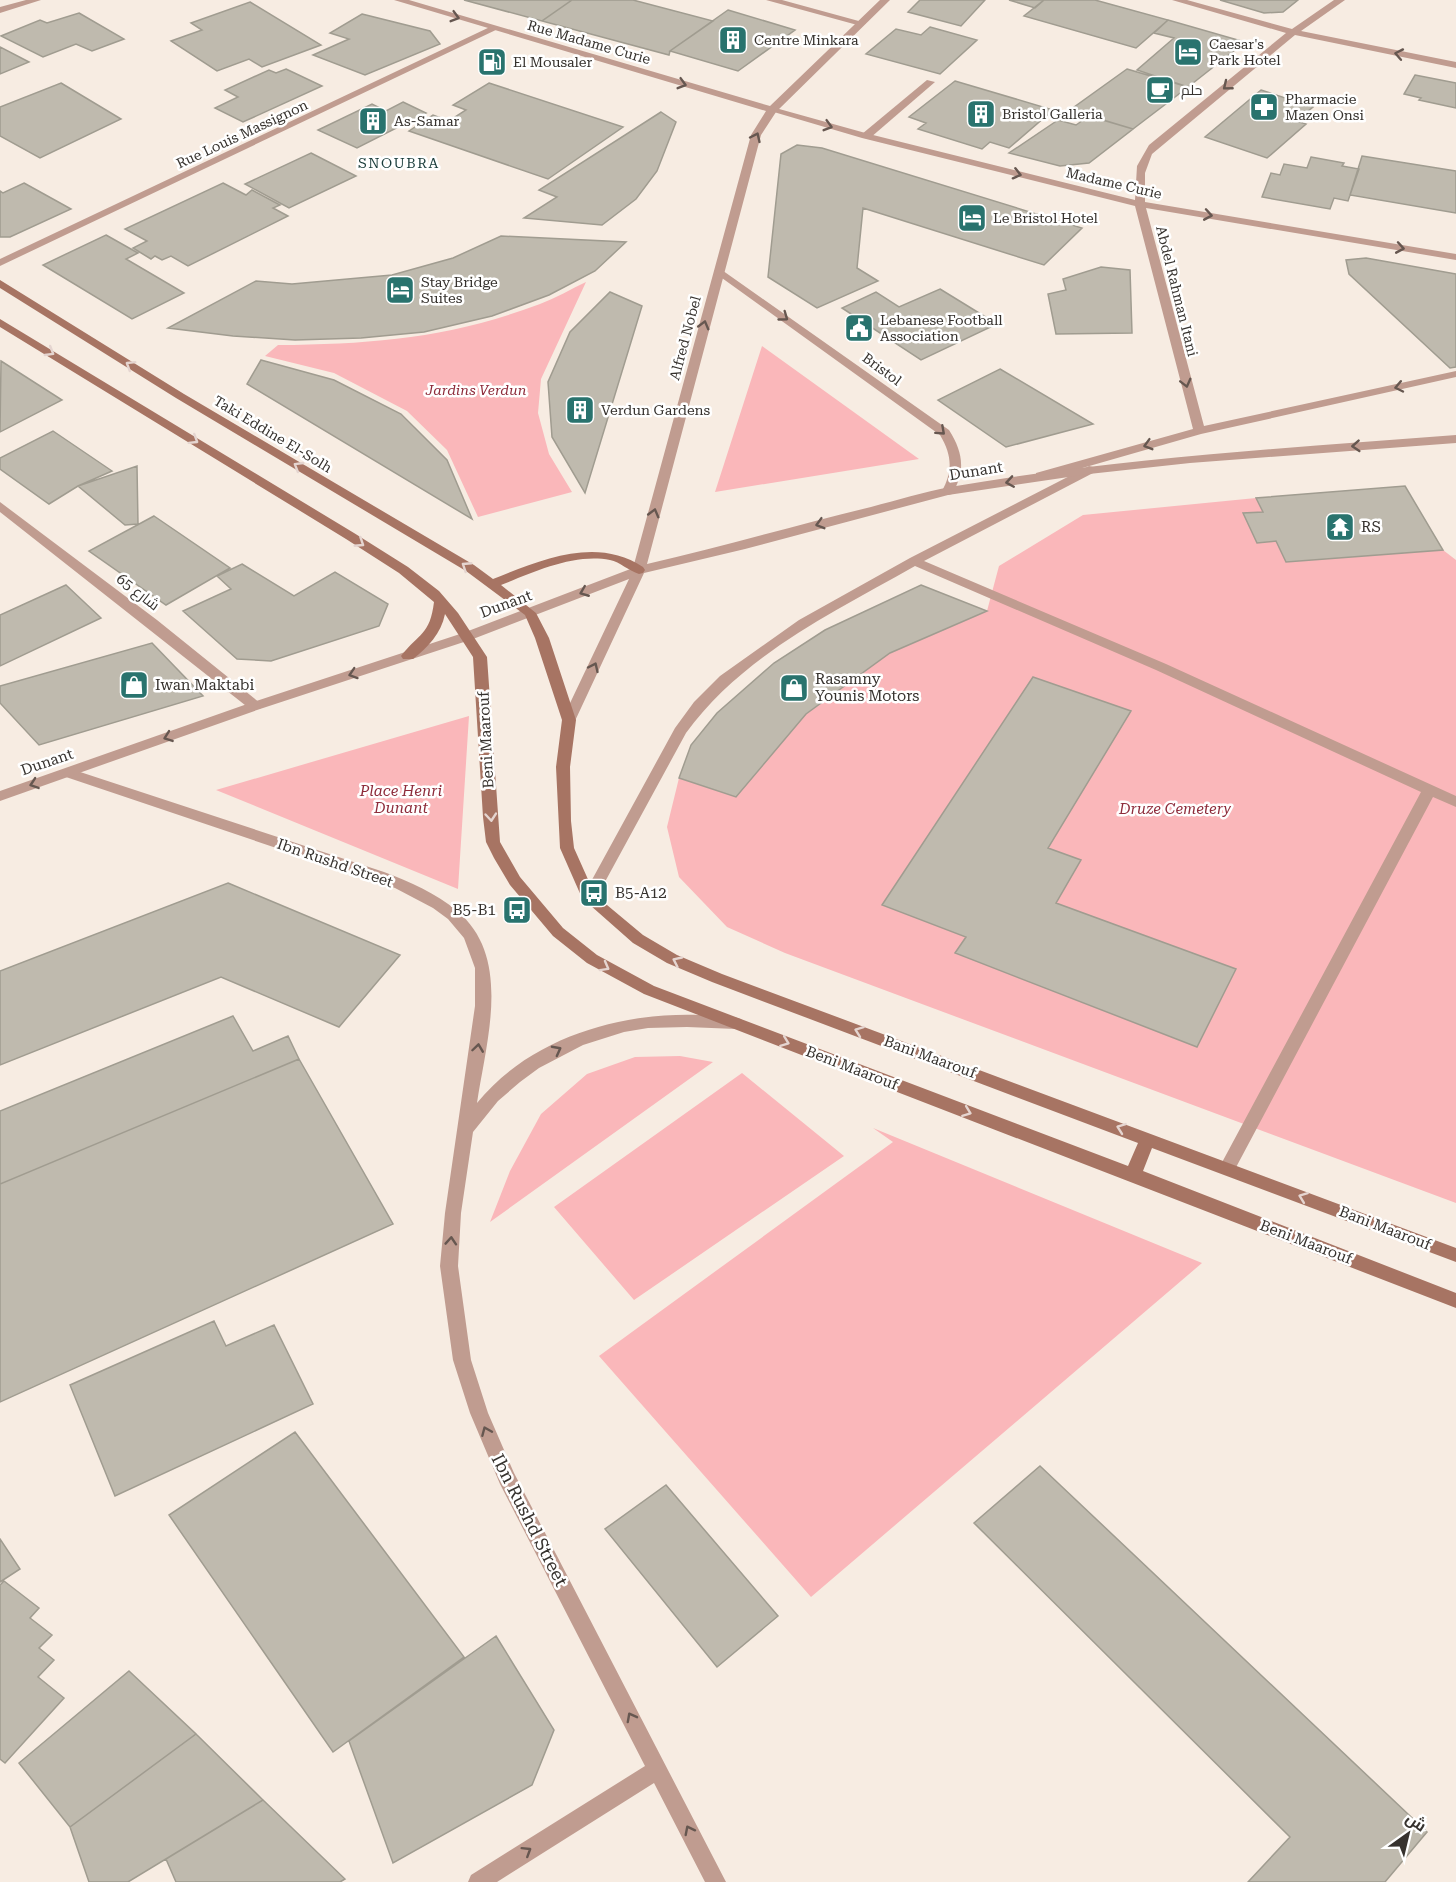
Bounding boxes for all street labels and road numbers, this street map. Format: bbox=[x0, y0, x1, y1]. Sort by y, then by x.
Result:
street label: Rue Madame Curie bbox=[526, 17, 653, 67]
street label: Rue Louis Massignon bbox=[174, 96, 310, 172]
street label: Madame Curie bbox=[1064, 164, 1164, 202]
street label: Abdel Rahman Itani bbox=[1153, 224, 1201, 358]
street label: Alfred Nobel bbox=[666, 294, 704, 382]
street label: Bristol bbox=[859, 350, 905, 389]
street label: Taki Eddine El-Solh bbox=[211, 392, 335, 476]
street label: Dunant bbox=[948, 458, 1004, 484]
street label: شارع 65 bbox=[112, 570, 163, 616]
street label: Dunant bbox=[478, 586, 535, 622]
street label: Beni Maarouf bbox=[474, 690, 498, 789]
street label: Dunant bbox=[19, 745, 76, 779]
street label: Ibn Rushd Street bbox=[275, 835, 396, 891]
street label: Bani Maarouf bbox=[881, 1032, 980, 1082]
street label: Beni Maarouf bbox=[803, 1042, 902, 1094]
street label: Bani Maarouf bbox=[1337, 1202, 1435, 1254]
street label: Beni Maarouf bbox=[1257, 1216, 1356, 1268]
street label: Ibn Rushd Street bbox=[488, 1450, 573, 1590]

